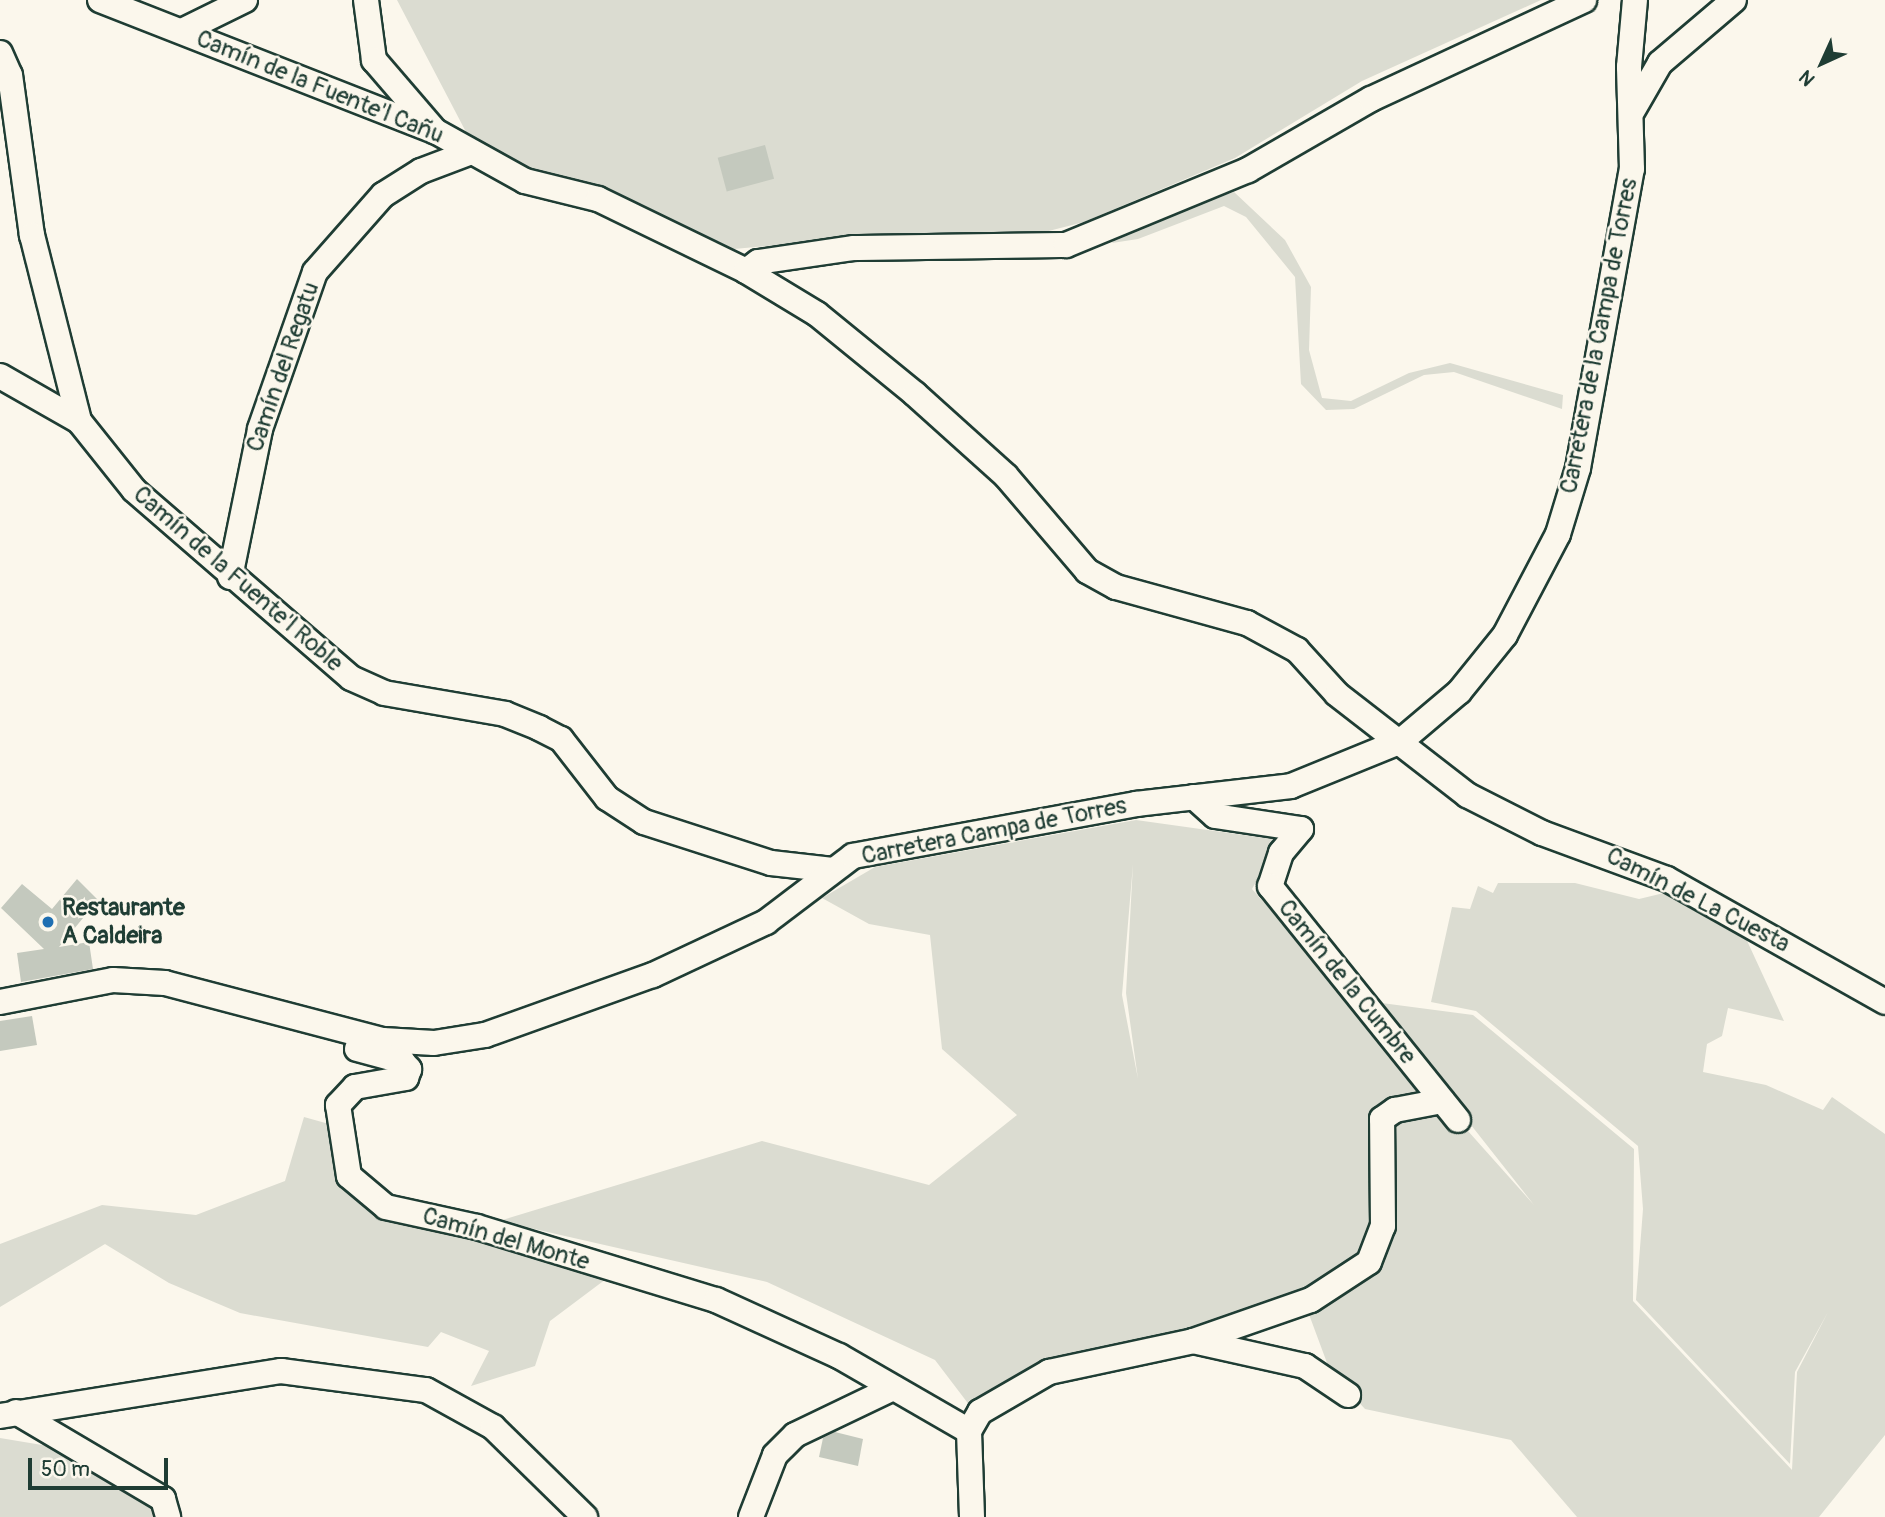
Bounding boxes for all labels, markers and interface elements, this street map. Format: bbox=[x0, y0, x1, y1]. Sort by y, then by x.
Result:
street label: Camín de la Fuente'l Cañu bbox=[192, 24, 448, 150]
north arrow bbox=[1787, 28, 1857, 98]
text: N bbox=[1794, 65, 1820, 91]
street label: Carretera de la Campa de Torres bbox=[1554, 176, 1644, 496]
street label: Camín del Regatu bbox=[240, 278, 326, 456]
street label: Camín de la Fuente'l Roble bbox=[127, 480, 349, 678]
street label: Carretera Campa de Torres bbox=[859, 791, 1129, 871]
street label: Camín de La Cuesta bbox=[1601, 841, 1795, 959]
place label: Restaurante A Caldeira bbox=[62, 894, 185, 950]
street label: Camín de la Cumbre bbox=[1272, 894, 1422, 1070]
marker: Restaurante A Caldeira bbox=[40, 914, 56, 930]
street label: Camín del Monte bbox=[419, 1201, 593, 1277]
scale bar bbox=[32, 1444, 172, 1488]
text: 50 m bbox=[41, 1456, 90, 1483]

